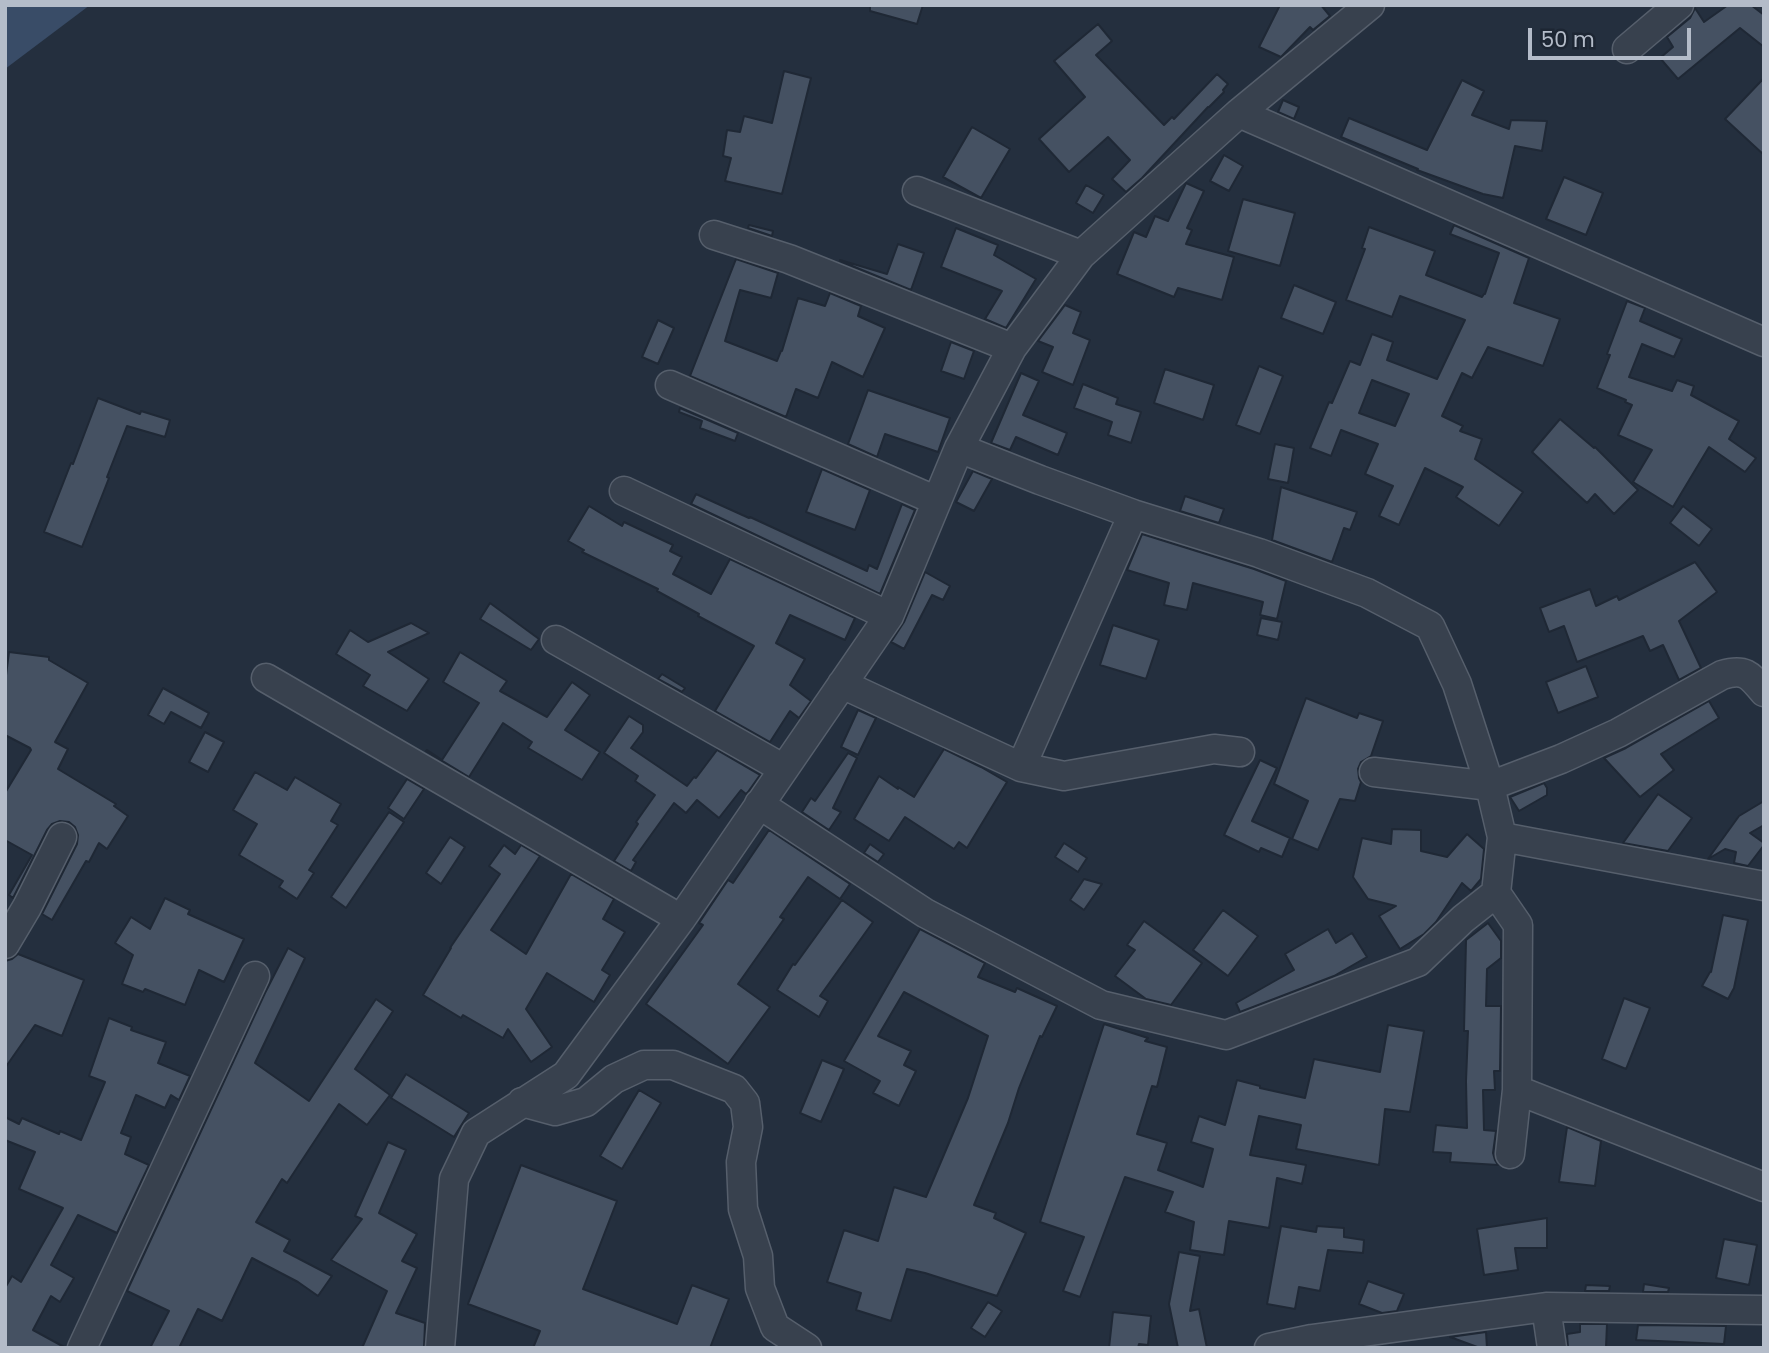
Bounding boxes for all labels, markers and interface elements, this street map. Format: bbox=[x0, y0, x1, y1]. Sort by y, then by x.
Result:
scale bar bbox=[1531, 14, 1694, 58]
text: 50 m bbox=[1541, 25, 1595, 54]

